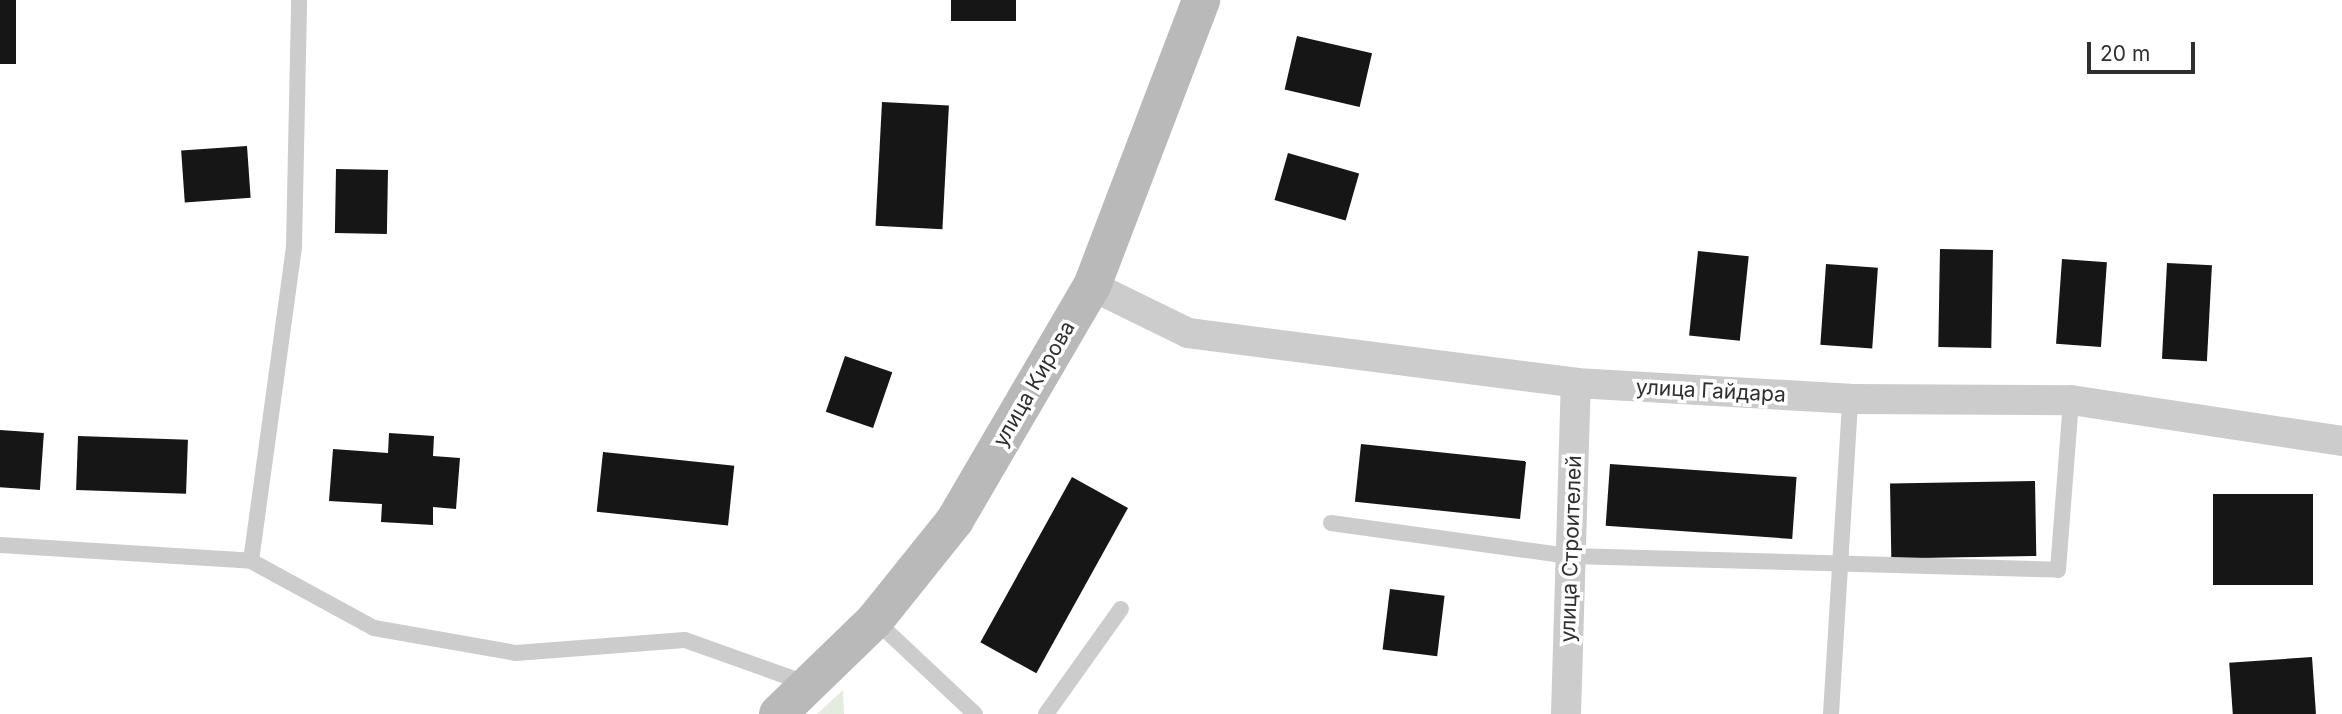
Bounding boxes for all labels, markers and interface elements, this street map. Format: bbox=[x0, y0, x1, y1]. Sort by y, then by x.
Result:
scale bar bbox=[2090, 28, 2198, 72]
text: 20 m bbox=[2100, 41, 2150, 66]
street label: улица Кирова bbox=[988, 317, 1080, 451]
street label: улица Гайдара bbox=[1635, 374, 1787, 408]
street label: улица Строителей bbox=[1555, 455, 1587, 643]

